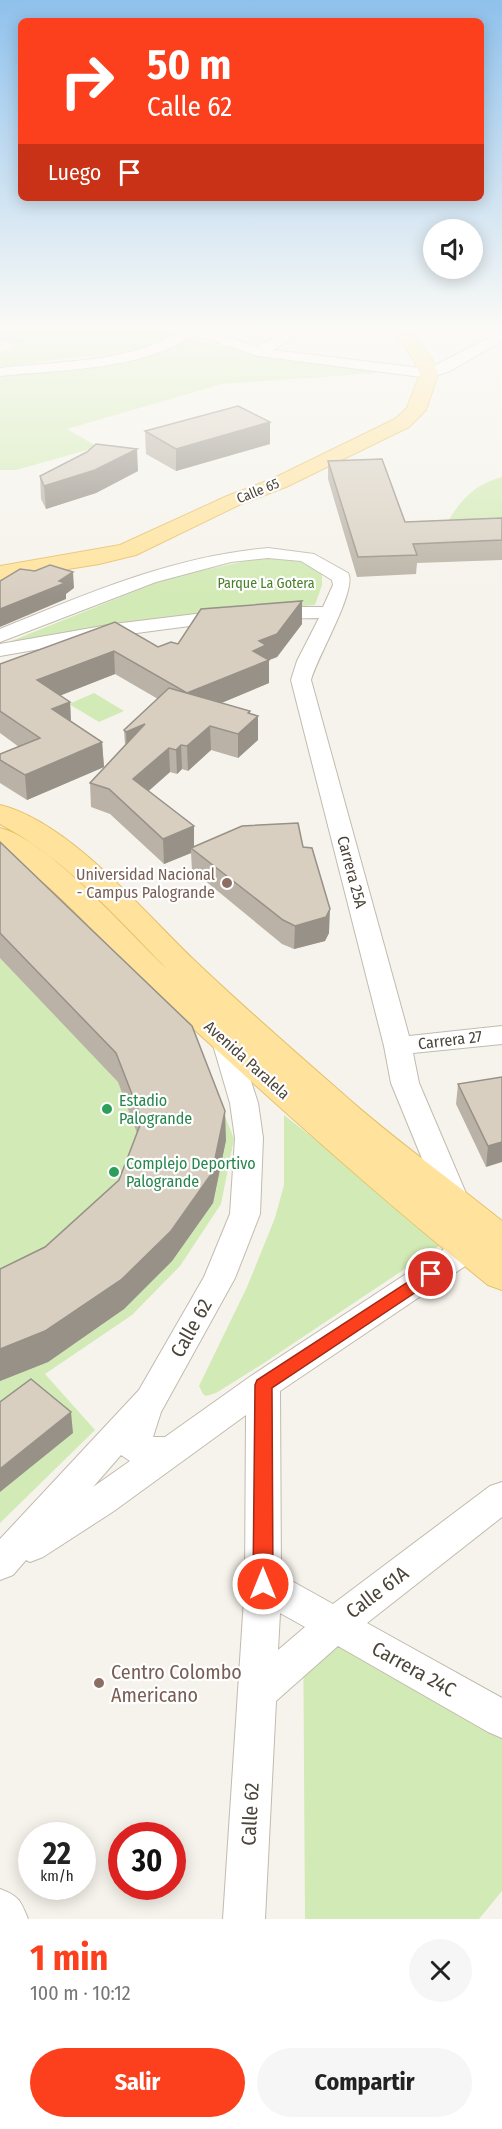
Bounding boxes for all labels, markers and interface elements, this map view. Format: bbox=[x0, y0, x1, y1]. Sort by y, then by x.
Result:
text: 50 m bbox=[147, 40, 231, 90]
icon: right bbox=[48, 42, 126, 120]
text: Calle 62 bbox=[147, 91, 232, 123]
icon: arrive bbox=[113, 156, 146, 189]
text: Luego bbox=[48, 159, 101, 186]
map controls bbox=[423, 219, 483, 279]
button: sound bbox=[423, 219, 483, 279]
street label: Calle 65 bbox=[234, 475, 282, 507]
park label: Parque La Gotera bbox=[217, 575, 315, 592]
street label: Carrera 25A bbox=[333, 834, 371, 911]
place label: Universidad Nacional - Campus Palogrande bbox=[76, 865, 215, 902]
marker: Universidad Nacional - Campus Palogrande bbox=[220, 876, 234, 890]
street label: Avenida Paralela bbox=[200, 1017, 294, 1103]
street label: Carrera 27 bbox=[417, 1027, 484, 1053]
place label: Estadio Palogrande bbox=[119, 1091, 192, 1128]
marker: Estadio Palogrande bbox=[100, 1102, 114, 1116]
place label: Complejo Deportivo Palogrande bbox=[126, 1154, 256, 1191]
marker: Complejo Deportivo Palogrande bbox=[107, 1165, 121, 1179]
pin bbox=[405, 1248, 456, 1299]
icon: arrive bbox=[414, 1257, 447, 1290]
street label: Calle 62 bbox=[165, 1294, 217, 1361]
position arrow bbox=[231, 1552, 295, 1616]
street label: Calle 61A bbox=[341, 1560, 413, 1623]
street label: Carrera 24C bbox=[368, 1636, 460, 1702]
place label: Centro Colombo Americano bbox=[111, 1660, 242, 1707]
marker: Centro Colombo Americano bbox=[92, 1676, 106, 1690]
street label: Calle 62 bbox=[236, 1782, 264, 1846]
speed limit sign: 30 bbox=[108, 1822, 186, 1900]
text: 22 bbox=[43, 1836, 71, 1872]
text: km/h bbox=[40, 1867, 74, 1885]
text: 1 min bbox=[30, 1936, 108, 1980]
button: close bbox=[409, 1939, 472, 2002]
text: 100 m · 10:12 bbox=[30, 1981, 131, 2005]
button: Salir bbox=[30, 2048, 245, 2117]
button: Compartir bbox=[257, 2048, 472, 2117]

